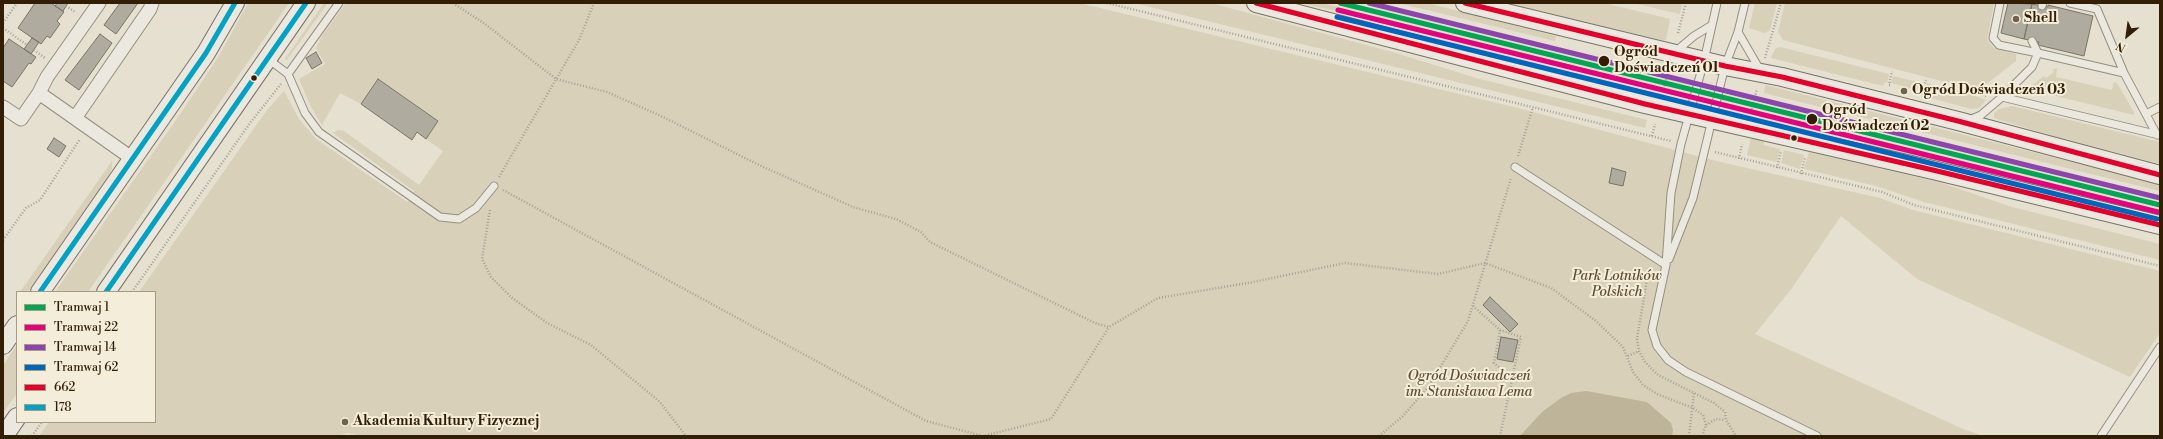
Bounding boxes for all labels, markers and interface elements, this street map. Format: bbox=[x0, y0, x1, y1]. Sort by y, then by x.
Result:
place label: Shell bbox=[2024, 11, 2057, 27]
marker: Shell bbox=[2011, 14, 2021, 24]
north arrow bbox=[2107, 16, 2147, 56]
text: N bbox=[2114, 38, 2128, 55]
place label: Ogród Doświadczeń 01 bbox=[1614, 45, 1719, 78]
marker: Ogród Doświadczeń 01 bbox=[1597, 54, 1611, 68]
unlabelled marker bbox=[249, 73, 259, 83]
place label: Ogród Doświadczeń 03 bbox=[1912, 83, 2066, 99]
marker: Ogród Doświadczeń 03 bbox=[1899, 86, 1909, 96]
place label: Ogród Doświadczeń 02 bbox=[1822, 103, 1929, 136]
marker: Ogród Doświadczeń 02 bbox=[1805, 112, 1819, 126]
unlabelled marker bbox=[1789, 133, 1799, 143]
park label: Park Lotników Polskich bbox=[1572, 269, 1662, 302]
legend bbox=[16, 291, 156, 423]
text: Tramwaj 1 bbox=[54, 300, 110, 315]
text: Tramwaj 22 bbox=[54, 320, 118, 335]
text: Tramwaj 14 bbox=[54, 340, 116, 355]
text: Tramwaj 62 bbox=[54, 360, 118, 375]
park label: Ogród Doświadczeń im. Stanisława Lema bbox=[1406, 369, 1532, 402]
text: 662 bbox=[54, 380, 75, 395]
text: 178 bbox=[54, 400, 72, 415]
place label: Akademia Kultury Fizycznej bbox=[353, 414, 539, 430]
marker: Akademia Kultury Fizycznej bbox=[340, 417, 350, 427]

